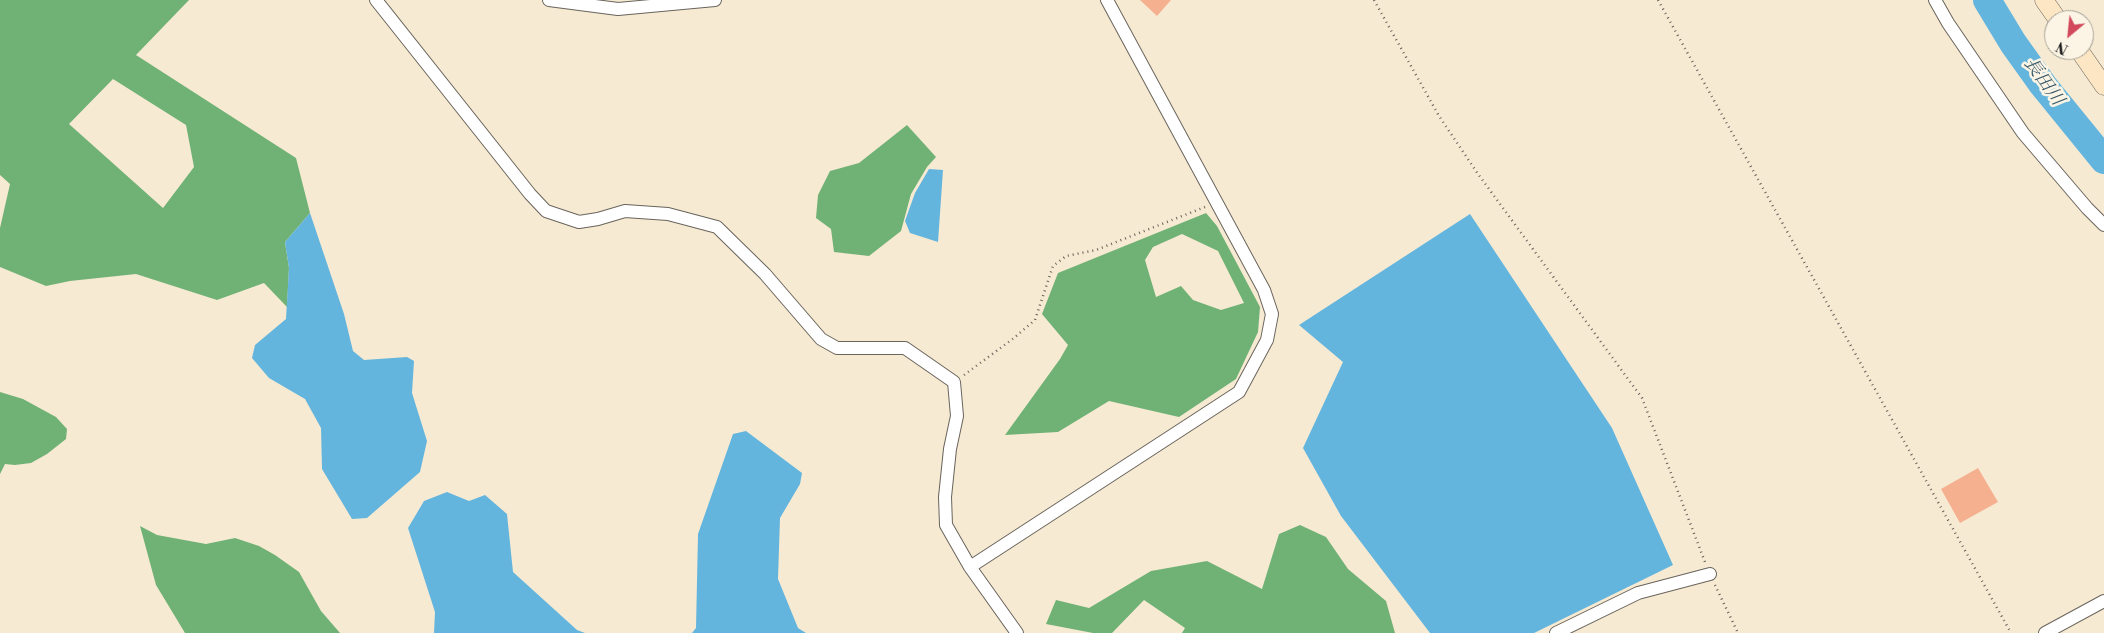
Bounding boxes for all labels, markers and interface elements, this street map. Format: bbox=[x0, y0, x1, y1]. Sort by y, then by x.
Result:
north arrow bbox=[2044, 10, 2094, 60]
text: N bbox=[2053, 37, 2072, 58]
water label: 長田川 bbox=[2018, 54, 2068, 110]

